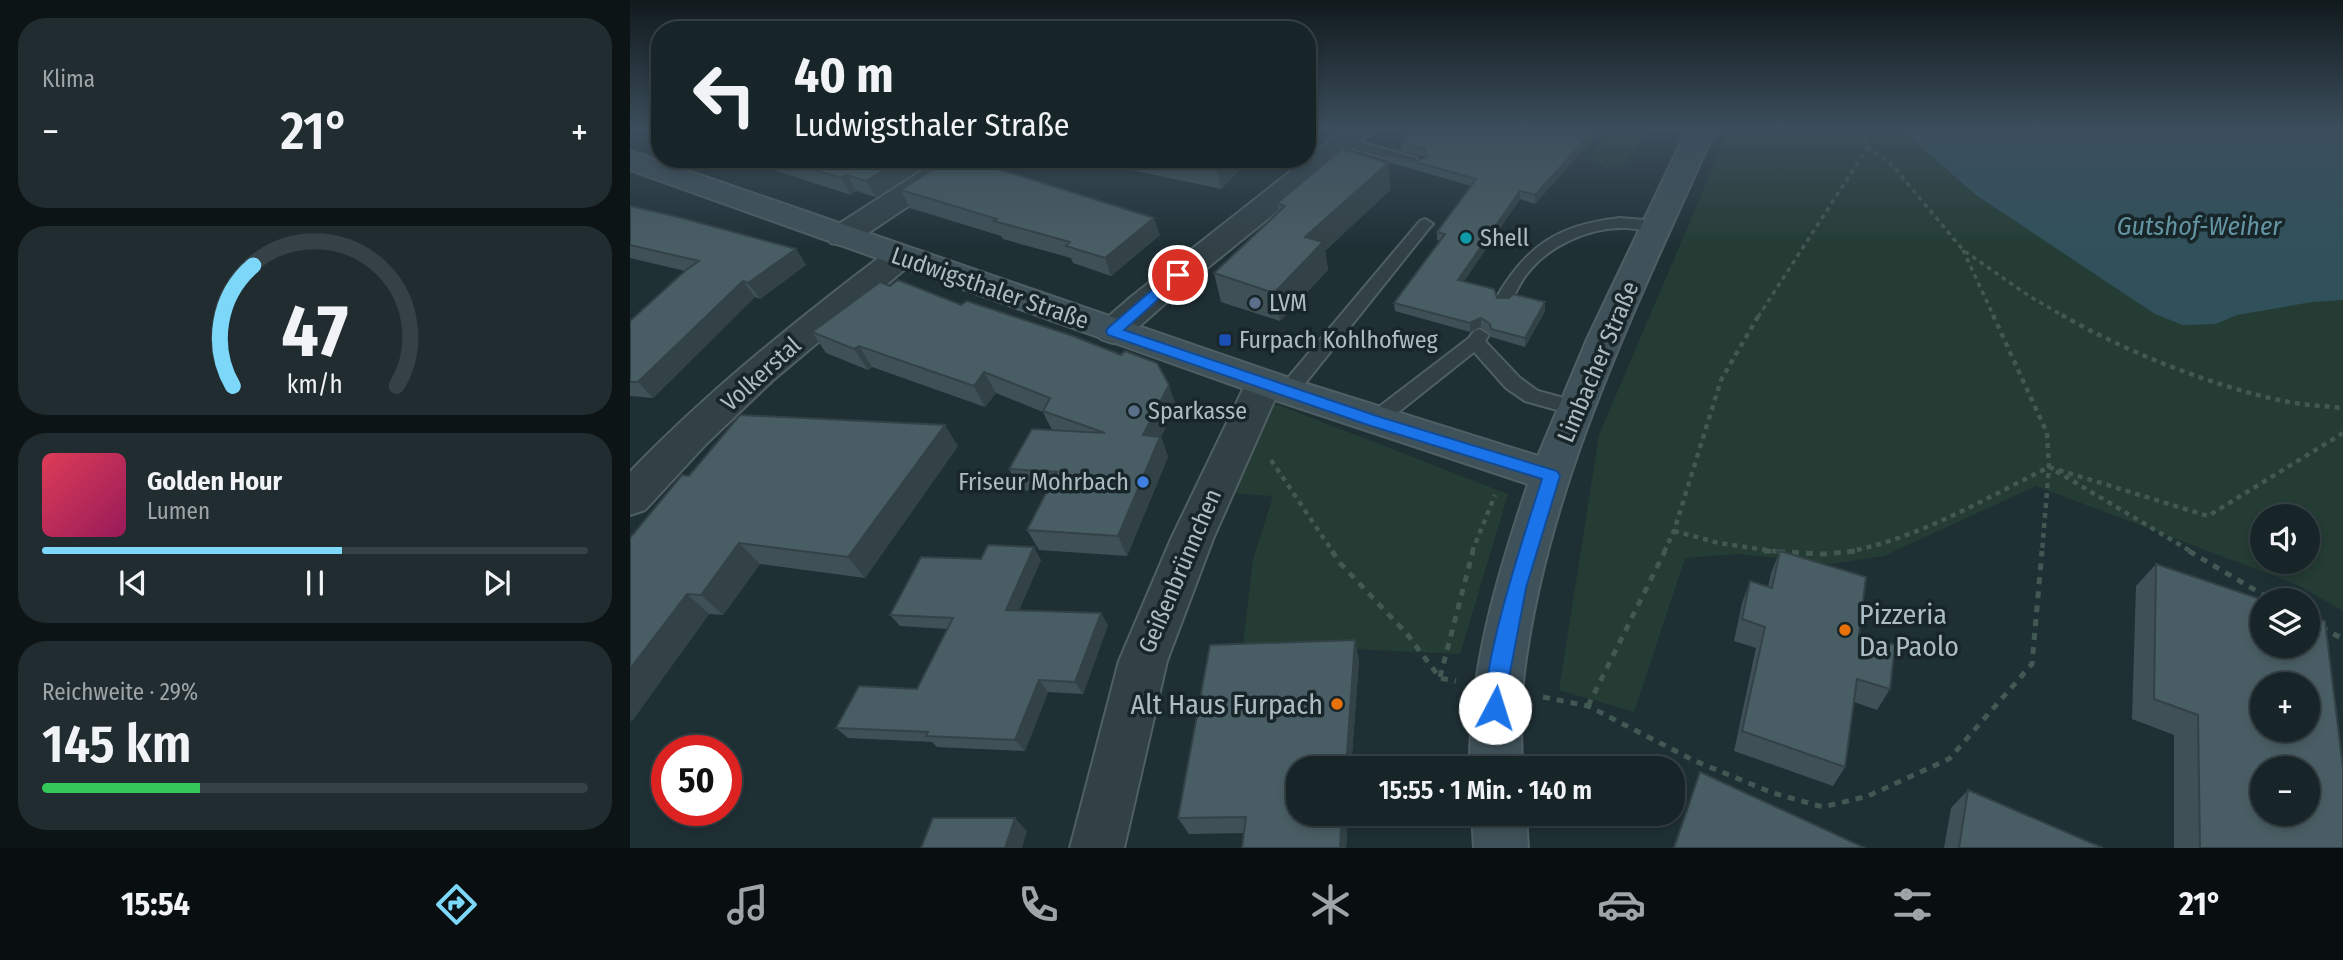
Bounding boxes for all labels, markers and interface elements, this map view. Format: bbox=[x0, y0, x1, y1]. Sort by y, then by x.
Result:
text: 40 m bbox=[794, 46, 894, 105]
icon: left bbox=[679, 49, 770, 140]
text: Klima bbox=[42, 65, 95, 93]
text: 21° bbox=[280, 100, 349, 163]
text: Ludwigsthaler Straße bbox=[794, 106, 1070, 144]
text: − bbox=[42, 109, 59, 155]
text: + bbox=[571, 109, 588, 155]
water label: Gutshof-Weiher bbox=[2117, 211, 2282, 242]
place label: Shell bbox=[1480, 224, 1529, 252]
marker: Shell bbox=[1458, 230, 1474, 246]
street label: Ludwigsthaler Straße bbox=[888, 241, 1092, 335]
pin bbox=[1148, 245, 1208, 305]
icon: arrive bbox=[1159, 256, 1197, 294]
street label: Limbacher Straße bbox=[1551, 277, 1645, 447]
text: 47 bbox=[282, 289, 348, 376]
place label: LVM bbox=[1269, 289, 1307, 317]
marker: LVM bbox=[1247, 295, 1263, 311]
place label: Furpach Kohlhofweg bbox=[1239, 326, 1439, 354]
street label: Volkerstal bbox=[716, 331, 806, 417]
marker: Furpach Kohlhofweg bbox=[1217, 332, 1233, 348]
text: km/h bbox=[287, 370, 343, 400]
place label: Sparkasse bbox=[1148, 397, 1247, 425]
marker: Sparkasse bbox=[1126, 403, 1142, 419]
text: Golden Hour bbox=[147, 466, 282, 497]
place label: Friseur Mohrbach bbox=[958, 468, 1129, 496]
marker: Friseur Mohrbach bbox=[1135, 474, 1151, 490]
street label: Geißenbrünnchen bbox=[1133, 485, 1227, 657]
text: Lumen bbox=[147, 497, 210, 525]
map controls bbox=[2250, 504, 2320, 826]
button: sound bbox=[2250, 504, 2320, 574]
icon: previous bbox=[114, 564, 152, 602]
icon: pause bbox=[296, 564, 334, 602]
icon: next bbox=[478, 564, 516, 602]
button: layers bbox=[2250, 588, 2320, 658]
place label: Pizzeria Da Paolo bbox=[1859, 598, 1959, 663]
marker: Pizzeria Da Paolo bbox=[1837, 622, 1853, 638]
position arrow bbox=[1458, 671, 1532, 745]
button: + bbox=[2250, 672, 2320, 742]
text: Reichweite · 29% bbox=[42, 678, 198, 706]
place label: Alt Haus Furpach bbox=[1131, 688, 1323, 721]
marker: Alt Haus Furpach bbox=[1329, 696, 1345, 712]
text: 145 km bbox=[42, 713, 191, 776]
speed limit sign: 50 bbox=[651, 735, 742, 826]
button: − bbox=[2250, 756, 2320, 826]
text: 15:55 · 1 Min. · 140 m bbox=[1379, 775, 1592, 806]
icon: directions bbox=[432, 880, 481, 929]
icon: music bbox=[723, 880, 772, 929]
icon: phone bbox=[1014, 880, 1063, 929]
icon: climate bbox=[1306, 880, 1355, 929]
icon: car bbox=[1597, 880, 1646, 929]
icon: filters bbox=[1888, 880, 1937, 929]
text: 15:54 bbox=[121, 885, 190, 923]
text: 21° bbox=[2179, 885, 2222, 923]

